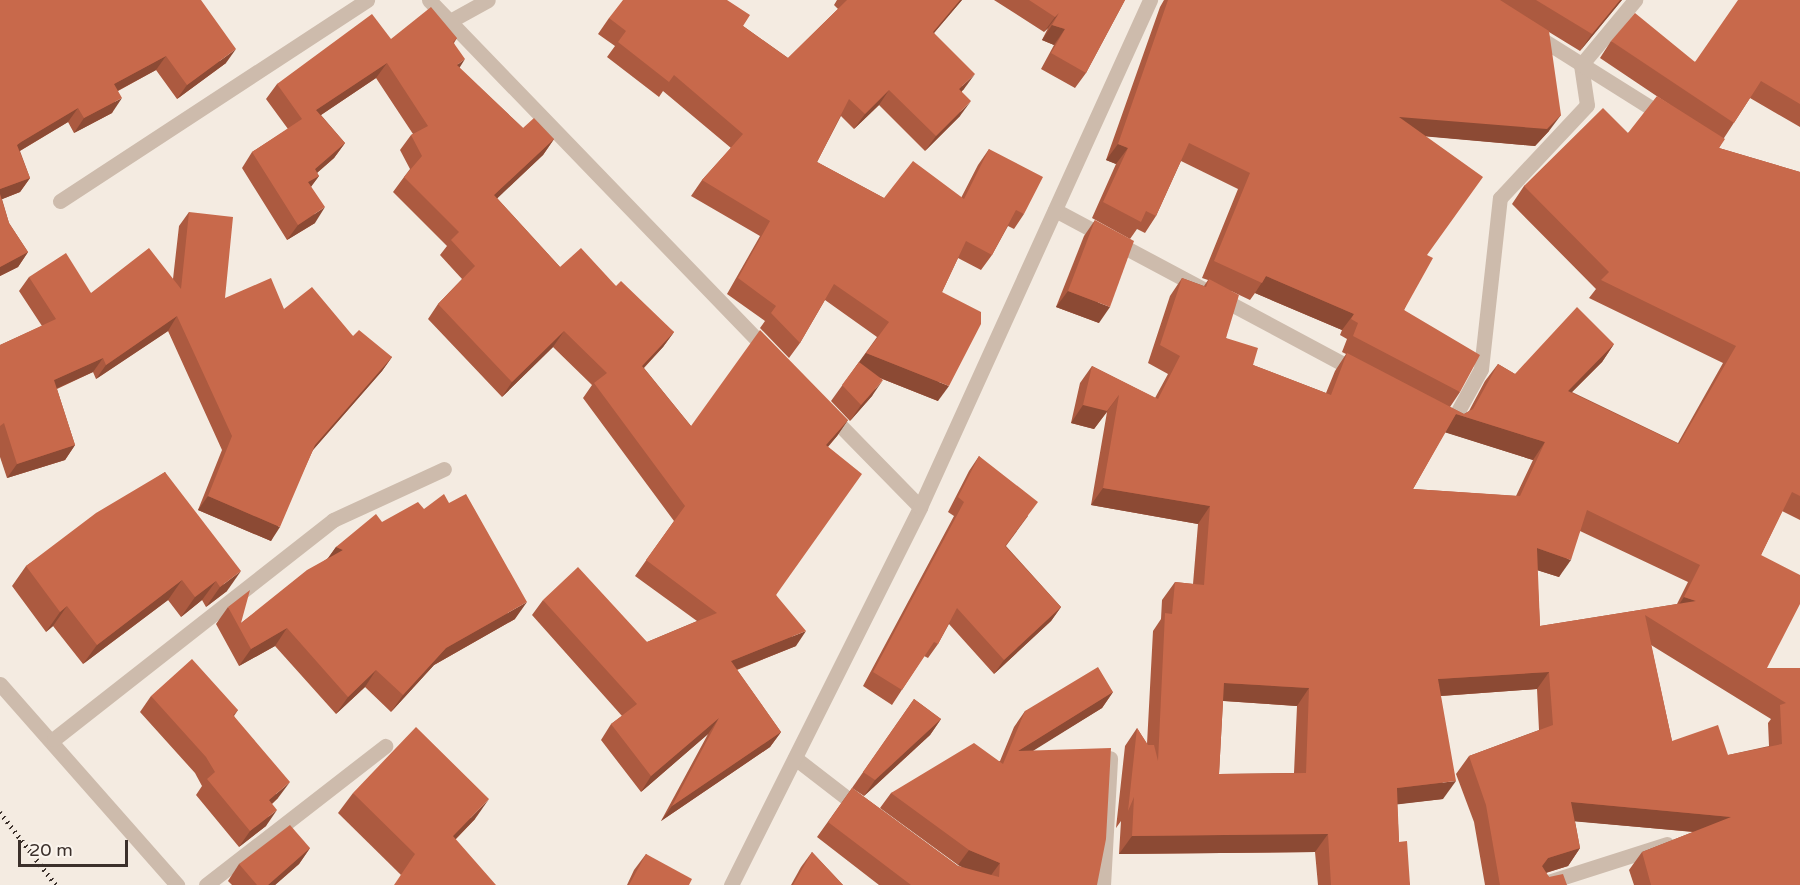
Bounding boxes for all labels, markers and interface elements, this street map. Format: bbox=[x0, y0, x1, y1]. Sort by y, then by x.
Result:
scale bar bbox=[21, 828, 130, 866]
text: 20 m bbox=[29, 839, 73, 861]

